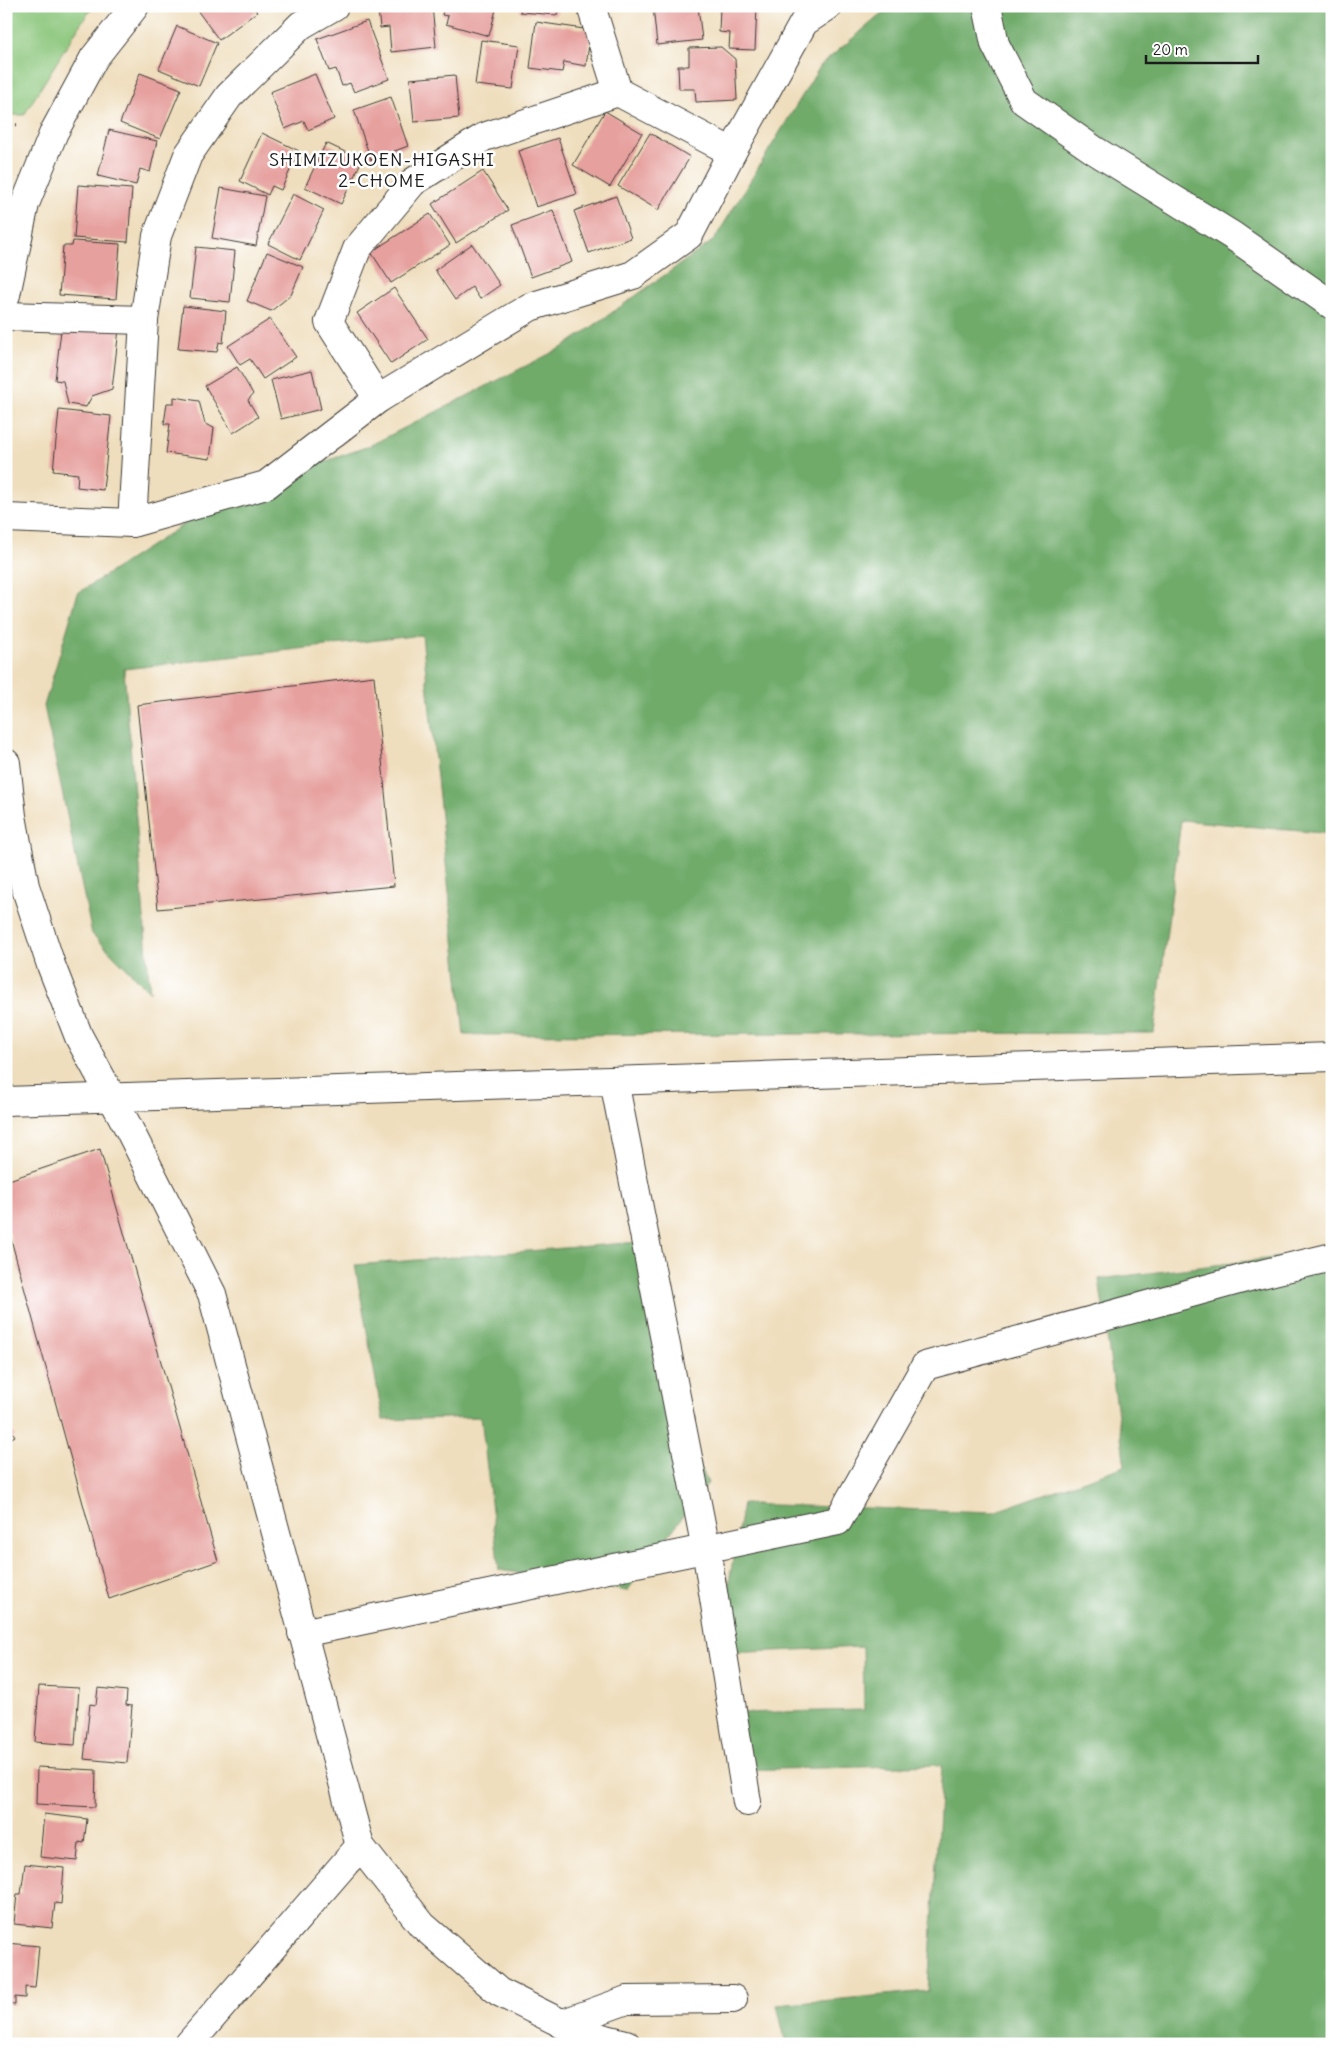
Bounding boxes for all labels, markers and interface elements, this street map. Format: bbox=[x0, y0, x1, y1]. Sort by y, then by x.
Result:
scale bar bbox=[1146, 32, 1258, 64]
text: 20 m bbox=[1153, 40, 1188, 59]
district label: SHIMIZUKOEN-HIGASHI 2-CHOME bbox=[269, 148, 495, 192]

